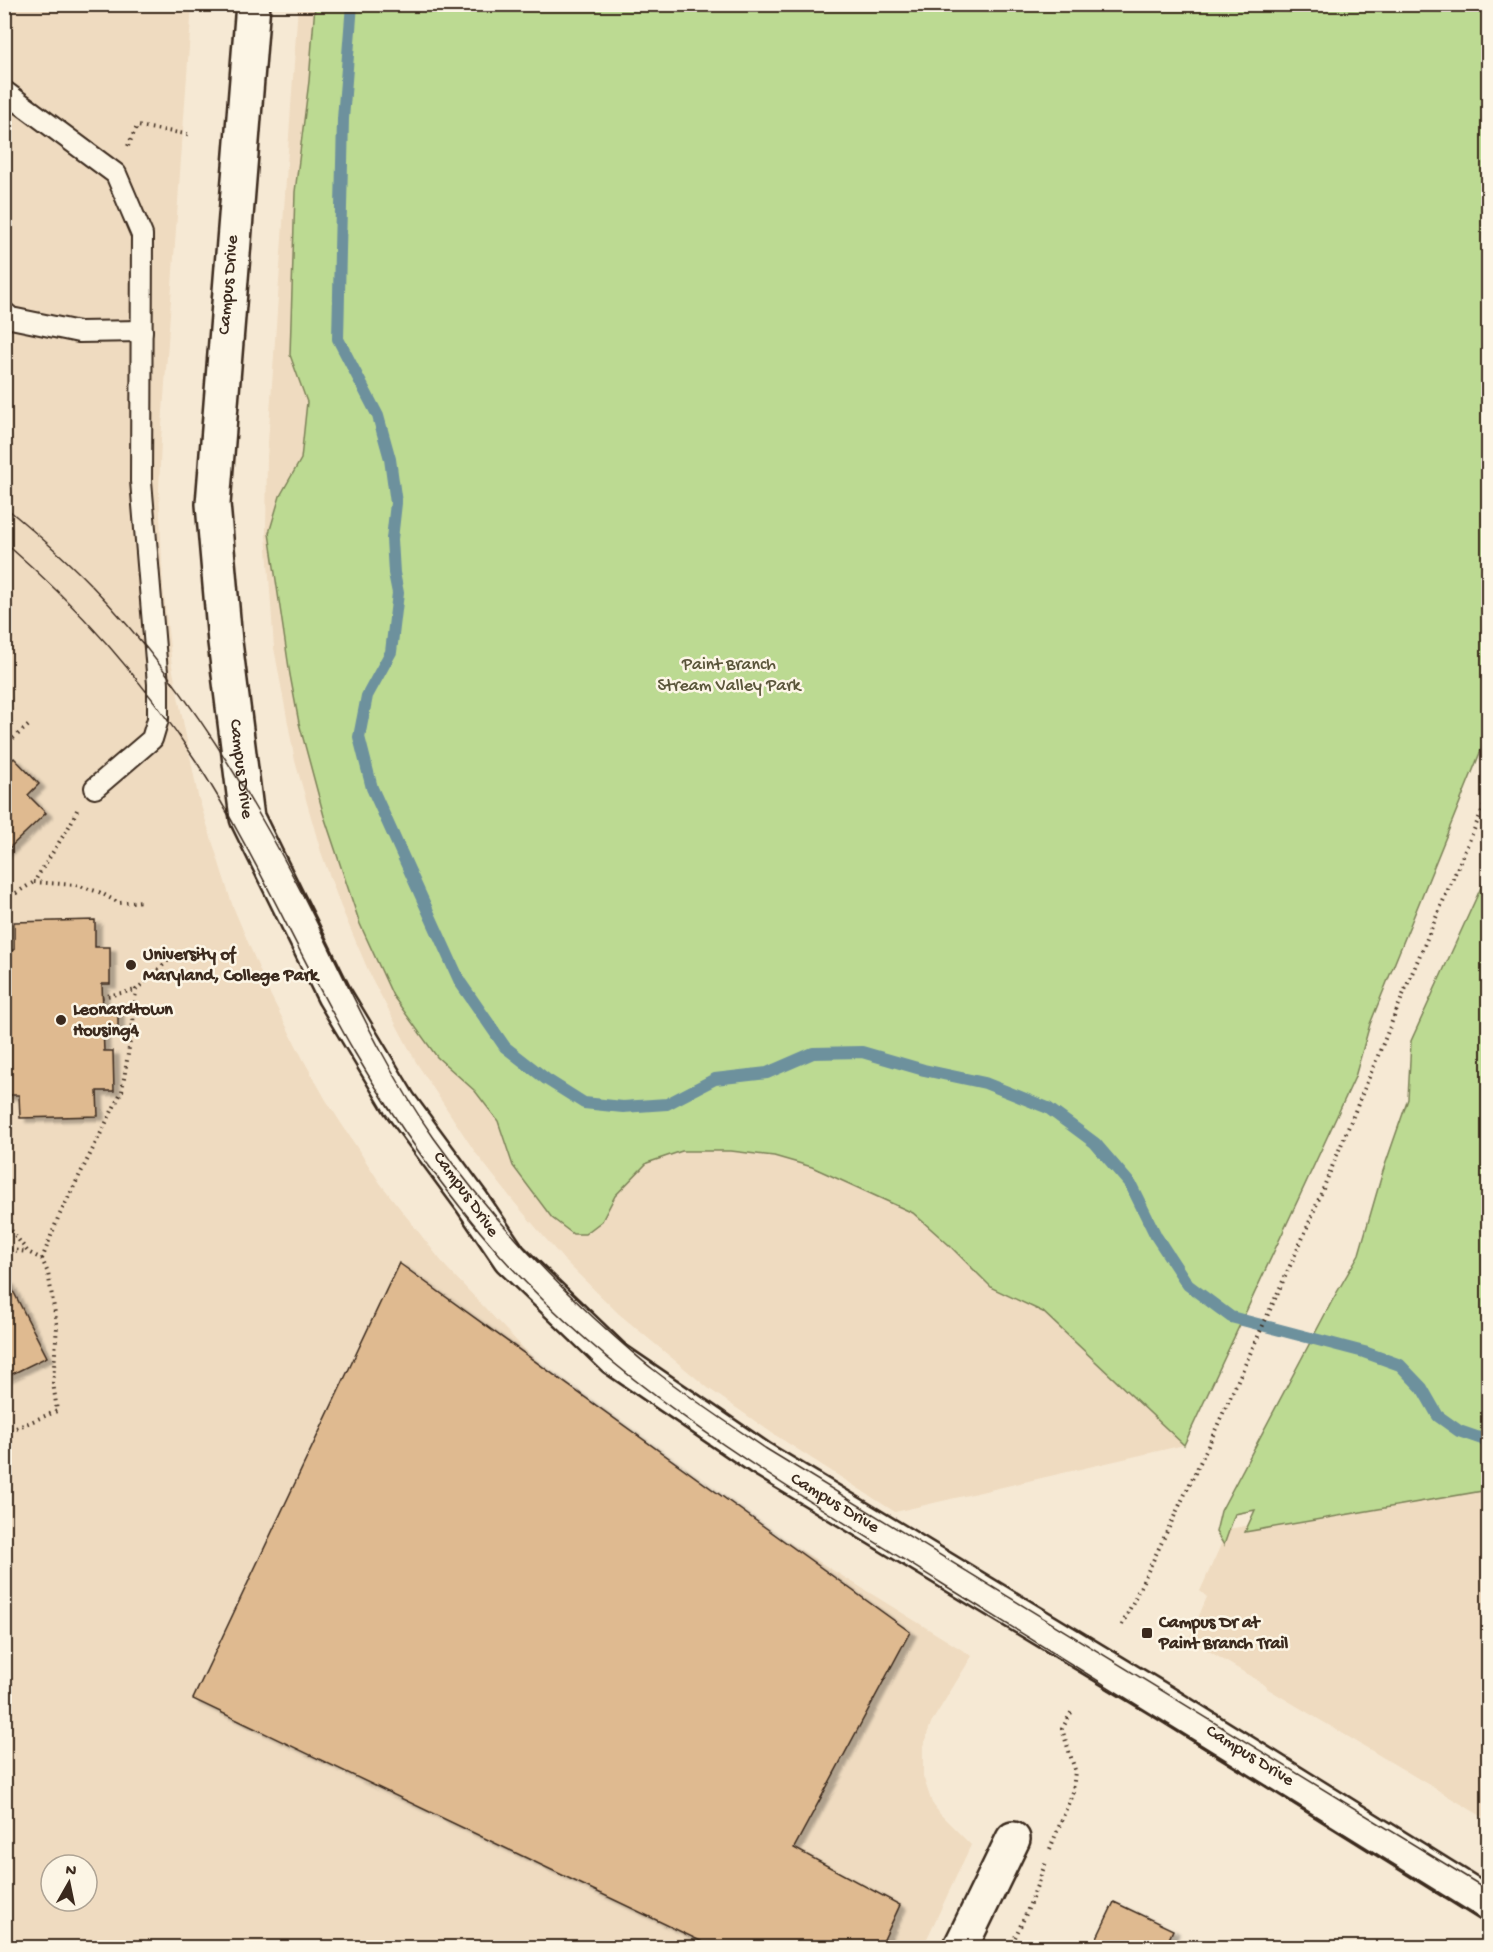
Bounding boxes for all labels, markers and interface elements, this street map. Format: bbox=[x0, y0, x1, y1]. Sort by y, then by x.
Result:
street label: Campus Drive bbox=[214, 234, 244, 336]
park label: Paint Branch Stream Valley Park bbox=[657, 655, 803, 697]
street label: Campus Drive bbox=[224, 718, 258, 821]
place label: University of Maryland, College Park bbox=[143, 945, 320, 987]
marker: University of Maryland, College Park bbox=[124, 958, 138, 972]
place label: Leonardtown Housing4 bbox=[73, 1000, 173, 1042]
marker: Leonardtown Housing4 bbox=[54, 1013, 68, 1027]
street label: Campus Drive bbox=[428, 1148, 504, 1242]
street label: Campus Drive bbox=[786, 1468, 884, 1538]
place label: Campus Dr at Paint Branch Trail bbox=[1158, 1613, 1288, 1655]
marker: Campus Dr at Paint Branch Trail bbox=[1140, 1626, 1154, 1640]
street label: Campus Drive bbox=[1202, 1720, 1299, 1791]
north arrow bbox=[39, 1853, 99, 1913]
text: N bbox=[64, 1861, 78, 1882]

